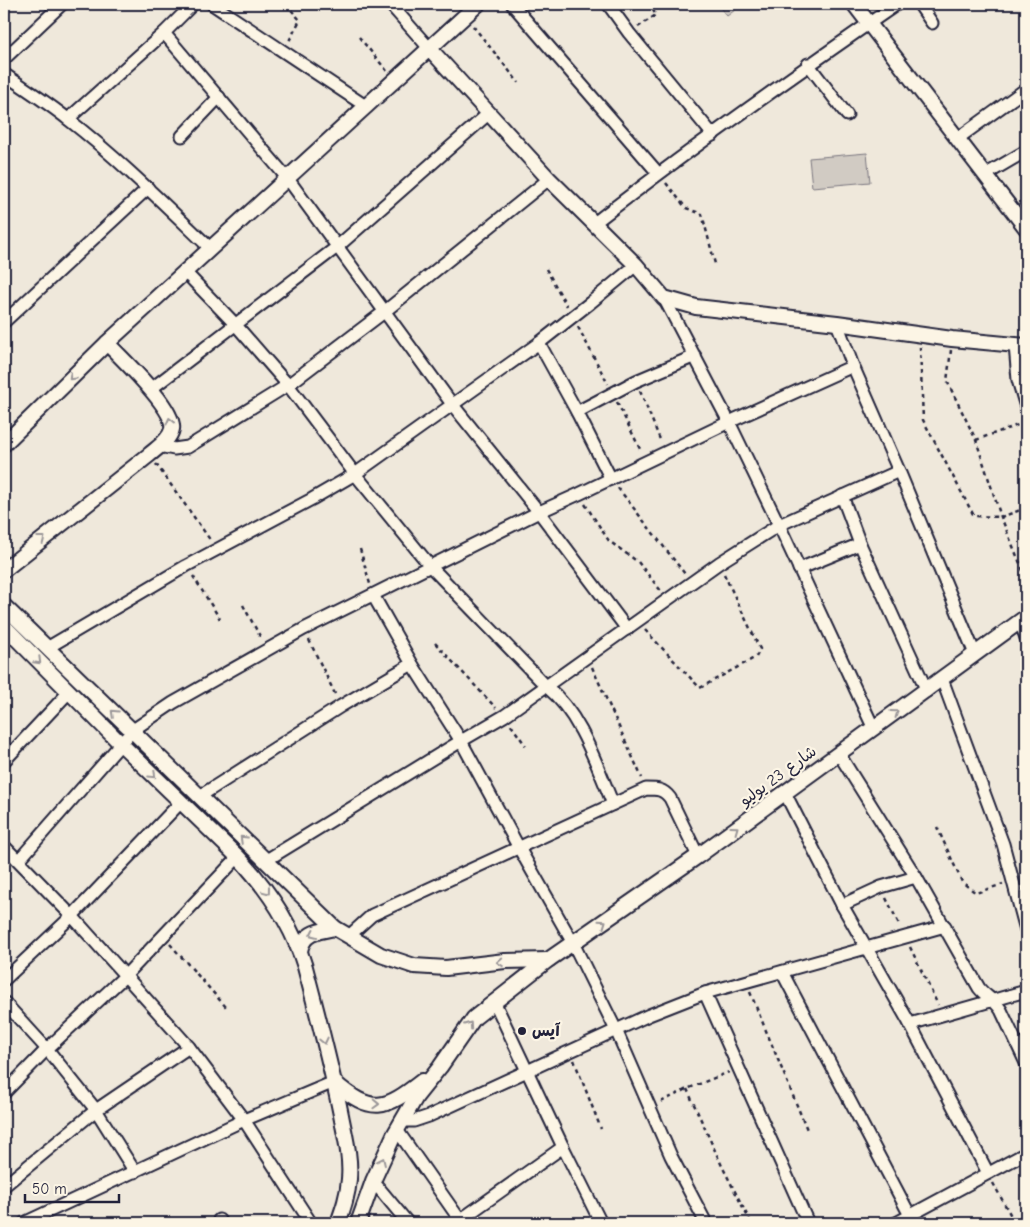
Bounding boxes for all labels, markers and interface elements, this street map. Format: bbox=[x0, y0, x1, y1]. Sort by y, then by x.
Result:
one-way arrow bbox=[69, 372, 78, 381]
one-way arrow bbox=[165, 417, 176, 425]
one-way arrow bbox=[36, 537, 45, 545]
one-way arrow bbox=[32, 655, 41, 664]
one-way arrow bbox=[111, 710, 120, 719]
one-way arrow bbox=[890, 710, 899, 719]
street label: شارع 23 يوليو bbox=[735, 742, 821, 812]
one-way arrow bbox=[147, 769, 156, 778]
one-way arrow bbox=[730, 826, 739, 835]
one-way arrow bbox=[239, 836, 248, 845]
one-way arrow bbox=[261, 885, 270, 895]
one-way arrow bbox=[597, 920, 607, 929]
one-way arrow bbox=[309, 928, 318, 938]
one-way arrow bbox=[495, 956, 503, 967]
one-way arrow bbox=[463, 1021, 472, 1031]
place label: آيس bbox=[532, 1022, 561, 1040]
marker: آيس bbox=[516, 1025, 528, 1037]
one-way arrow bbox=[318, 1037, 329, 1046]
one-way arrow bbox=[372, 1099, 380, 1110]
one-way arrow bbox=[376, 1158, 386, 1167]
scale bar bbox=[25, 1172, 119, 1204]
text: 50 m bbox=[32, 1180, 67, 1198]

